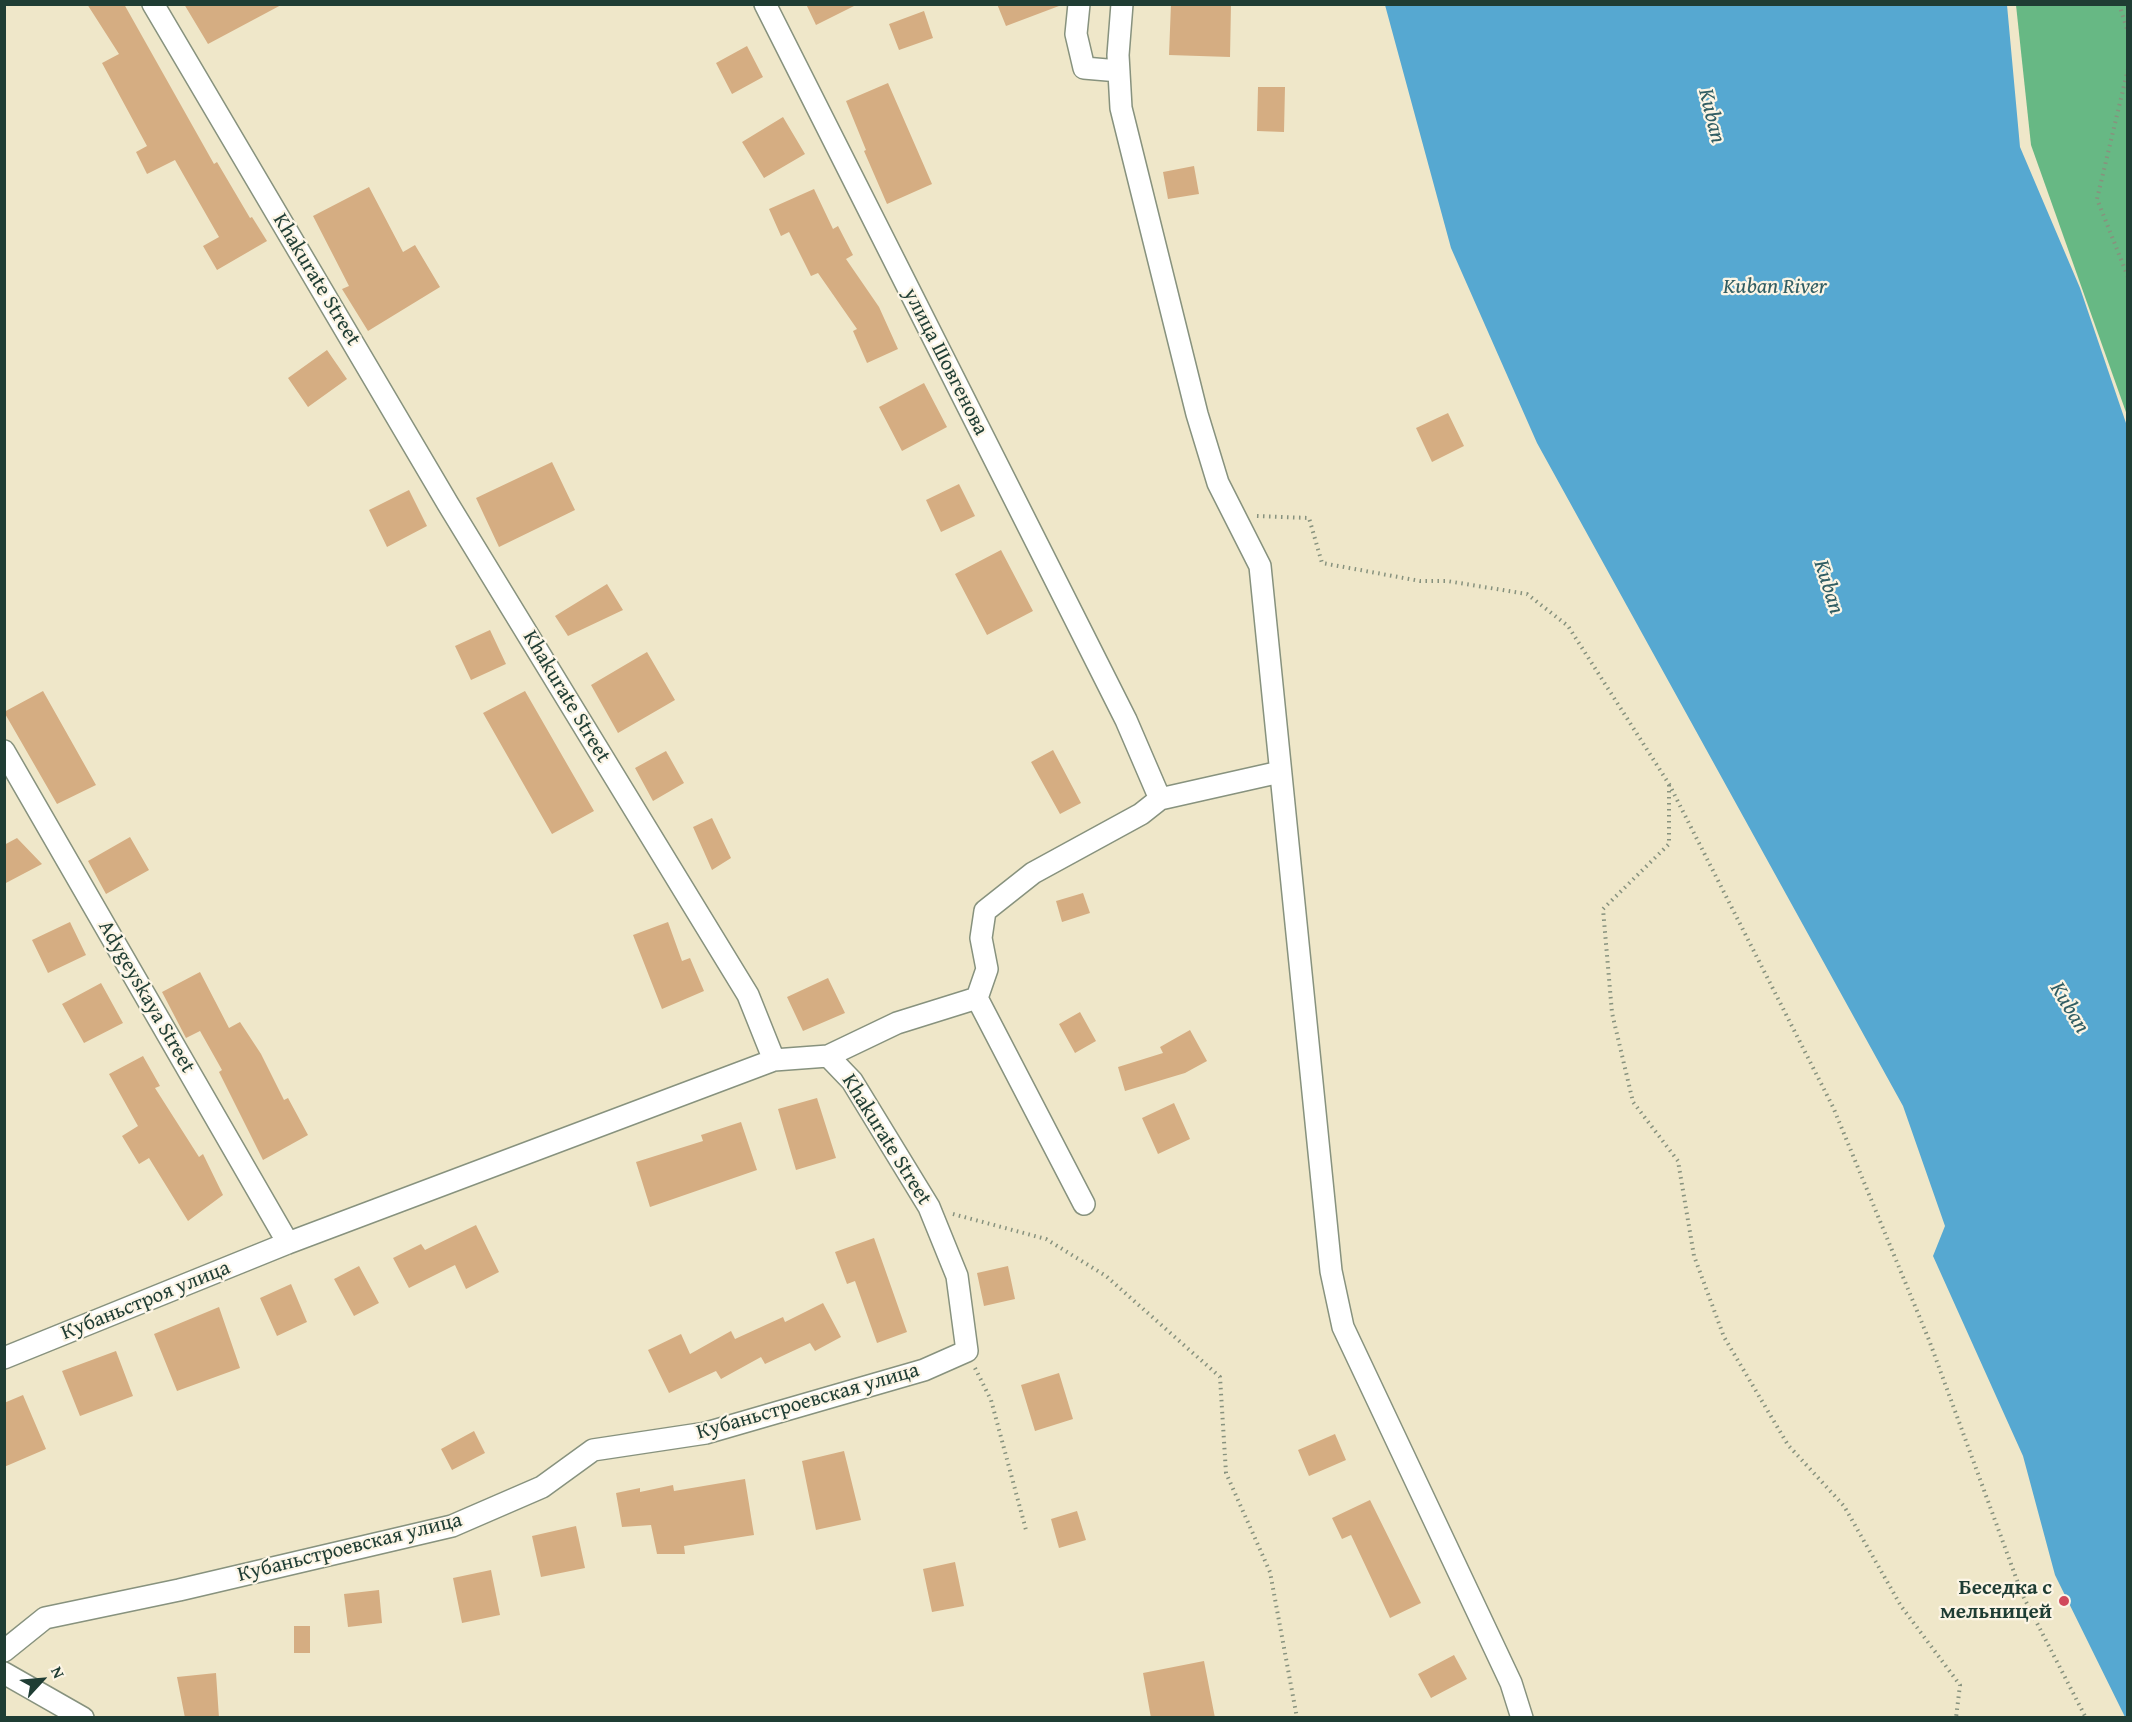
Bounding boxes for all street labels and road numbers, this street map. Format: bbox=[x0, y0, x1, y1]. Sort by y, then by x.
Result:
street label: Khakurate Street bbox=[267, 209, 365, 351]
street label: улица Шовгенова bbox=[897, 284, 993, 440]
street label: Khakurate Street bbox=[517, 626, 615, 768]
street label: Adygeyskaya Street bbox=[92, 916, 200, 1078]
street label: Khakurate Street bbox=[836, 1070, 936, 1210]
street label: Кубаньстроя улица bbox=[58, 1256, 234, 1346]
street label: Кубаньстроевская улица bbox=[694, 1358, 922, 1446]
street label: Кубаньстроевская улица bbox=[235, 1508, 465, 1588]

